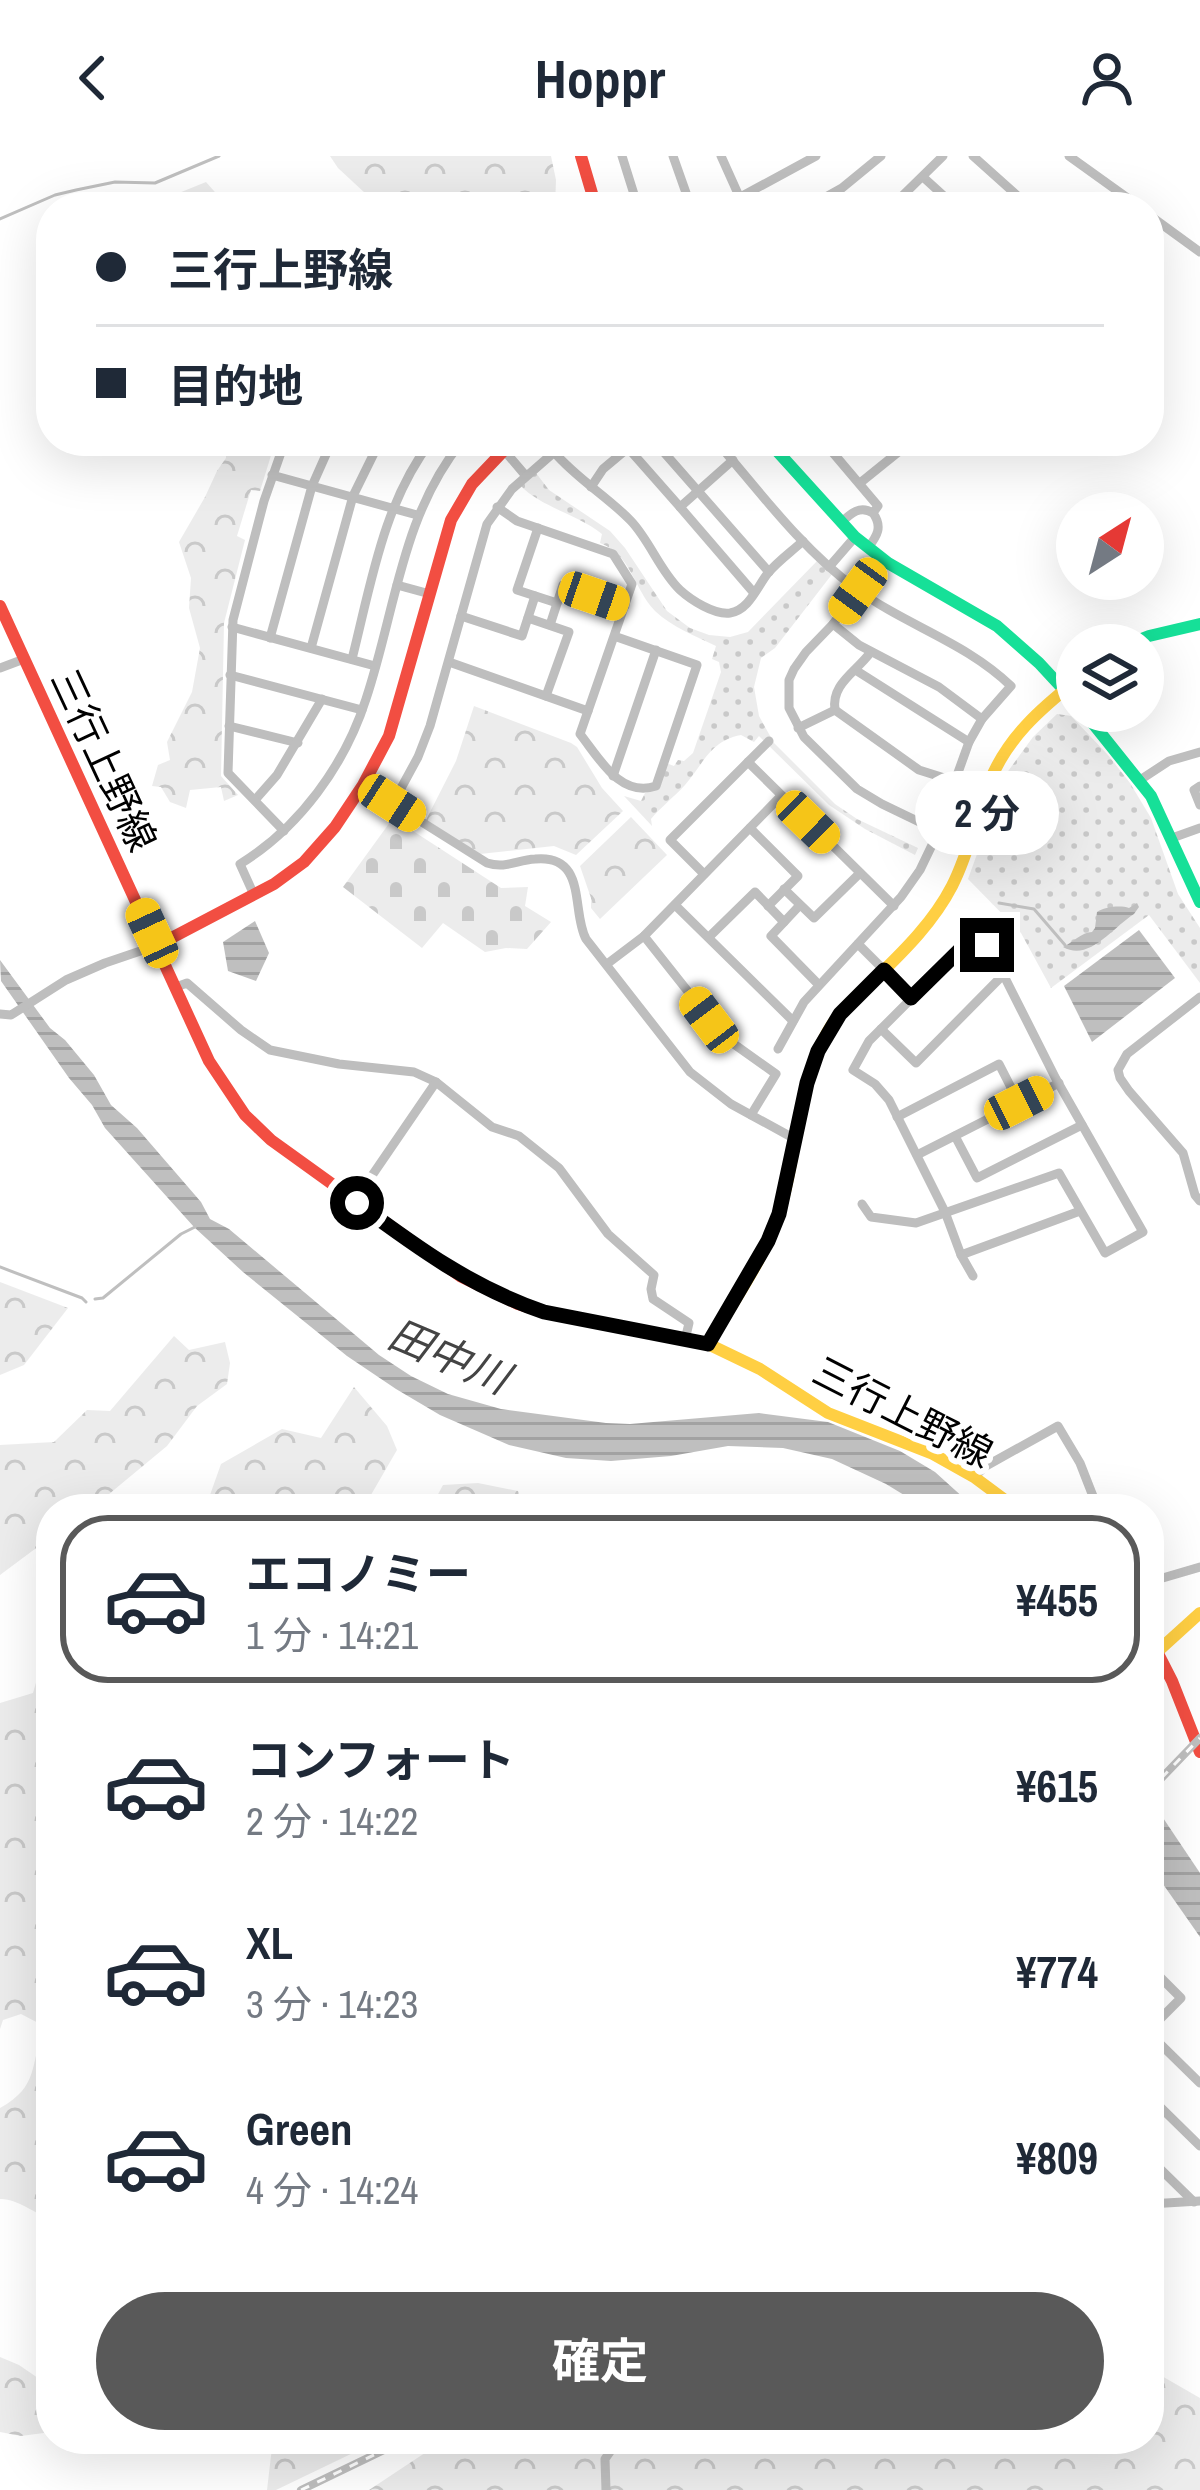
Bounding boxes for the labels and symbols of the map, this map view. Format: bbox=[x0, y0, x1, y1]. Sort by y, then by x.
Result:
north arrow bbox=[1056, 492, 1164, 600]
car bbox=[822, 551, 894, 631]
car bbox=[554, 567, 634, 625]
street label: 三行上野線 bbox=[39, 661, 169, 859]
car bbox=[352, 768, 432, 838]
callout: 2 分 bbox=[915, 771, 1059, 855]
car bbox=[770, 784, 846, 860]
car bbox=[120, 893, 184, 973]
route end bbox=[960, 918, 1014, 972]
car bbox=[673, 980, 745, 1060]
car bbox=[979, 1071, 1059, 1135]
route start bbox=[330, 1176, 384, 1230]
water label: 田中川 bbox=[380, 1306, 522, 1408]
street label: 三行上野線 bbox=[804, 1345, 1002, 1479]

